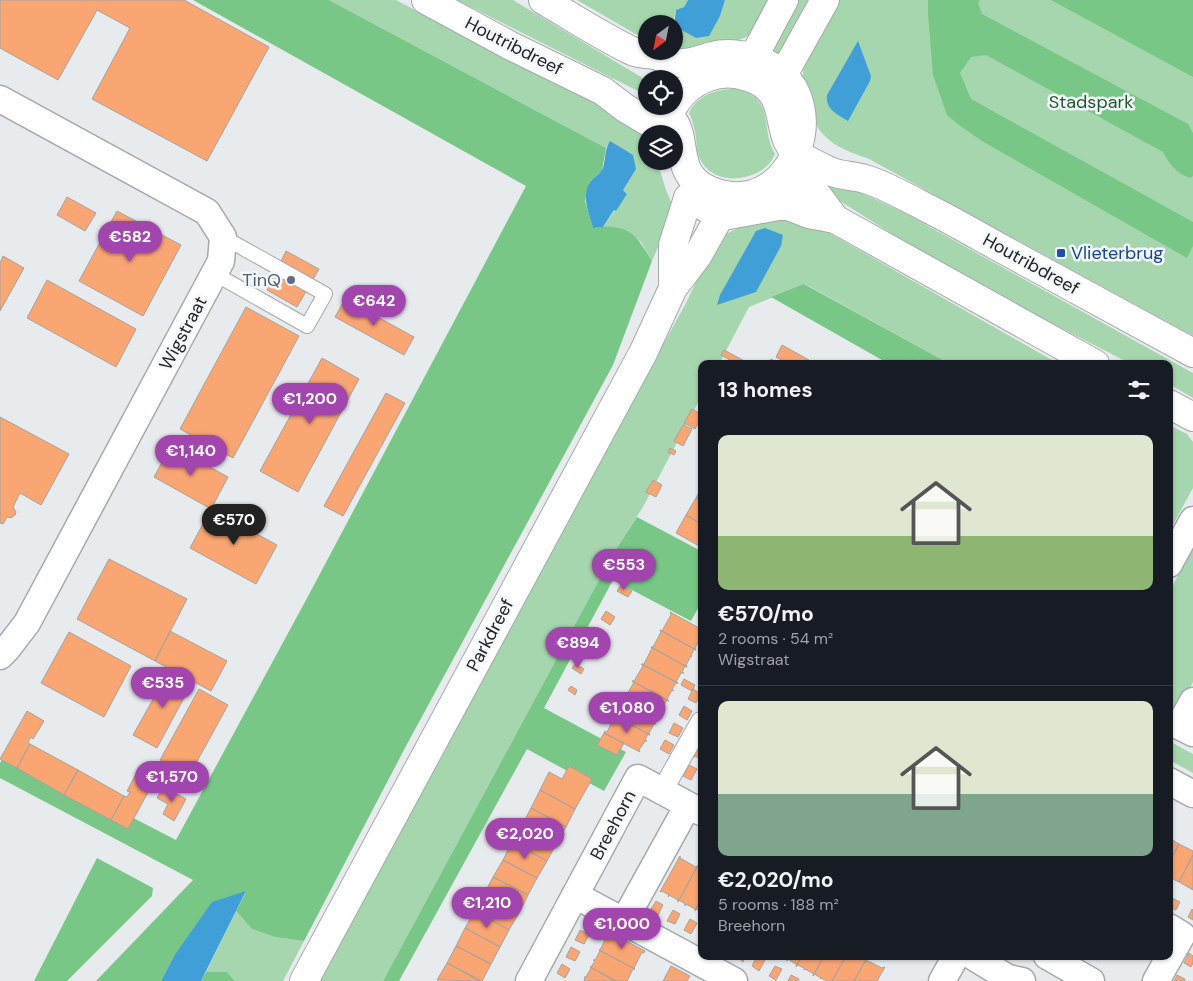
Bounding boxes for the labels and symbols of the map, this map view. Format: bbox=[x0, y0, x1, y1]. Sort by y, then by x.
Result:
street label: Houtribdreef bbox=[461, 11, 567, 81]
north arrow bbox=[638, 15, 682, 60]
park label: Stadspark bbox=[1049, 90, 1133, 114]
pin: €582 bbox=[100, 220, 160, 263]
street label: Houtribdreef bbox=[979, 228, 1083, 300]
place label: Vlieterbrug bbox=[1071, 241, 1163, 265]
marker: Vlieterbrug bbox=[1055, 247, 1067, 259]
place label: TinQ bbox=[242, 268, 281, 292]
marker: TinQ bbox=[285, 274, 297, 286]
pin: €642 bbox=[344, 284, 404, 327]
street label: Wigstraat bbox=[153, 292, 213, 374]
pin: €1,200 bbox=[269, 382, 351, 425]
pin: €1,140 bbox=[150, 434, 232, 477]
pin: €570 bbox=[204, 504, 264, 546]
pin: €553 bbox=[594, 548, 654, 591]
street label: Parkdreef bbox=[461, 594, 519, 676]
pin: €894 bbox=[548, 626, 608, 669]
pin: €535 bbox=[133, 666, 193, 709]
pin: €1,080 bbox=[586, 692, 668, 734]
pin: €1,570 bbox=[131, 760, 213, 803]
street label: Breehorn bbox=[585, 786, 641, 864]
pin: €2,020 bbox=[484, 818, 566, 860]
pin: €1,210 bbox=[446, 886, 528, 929]
pin: €1,000 bbox=[581, 908, 663, 950]

